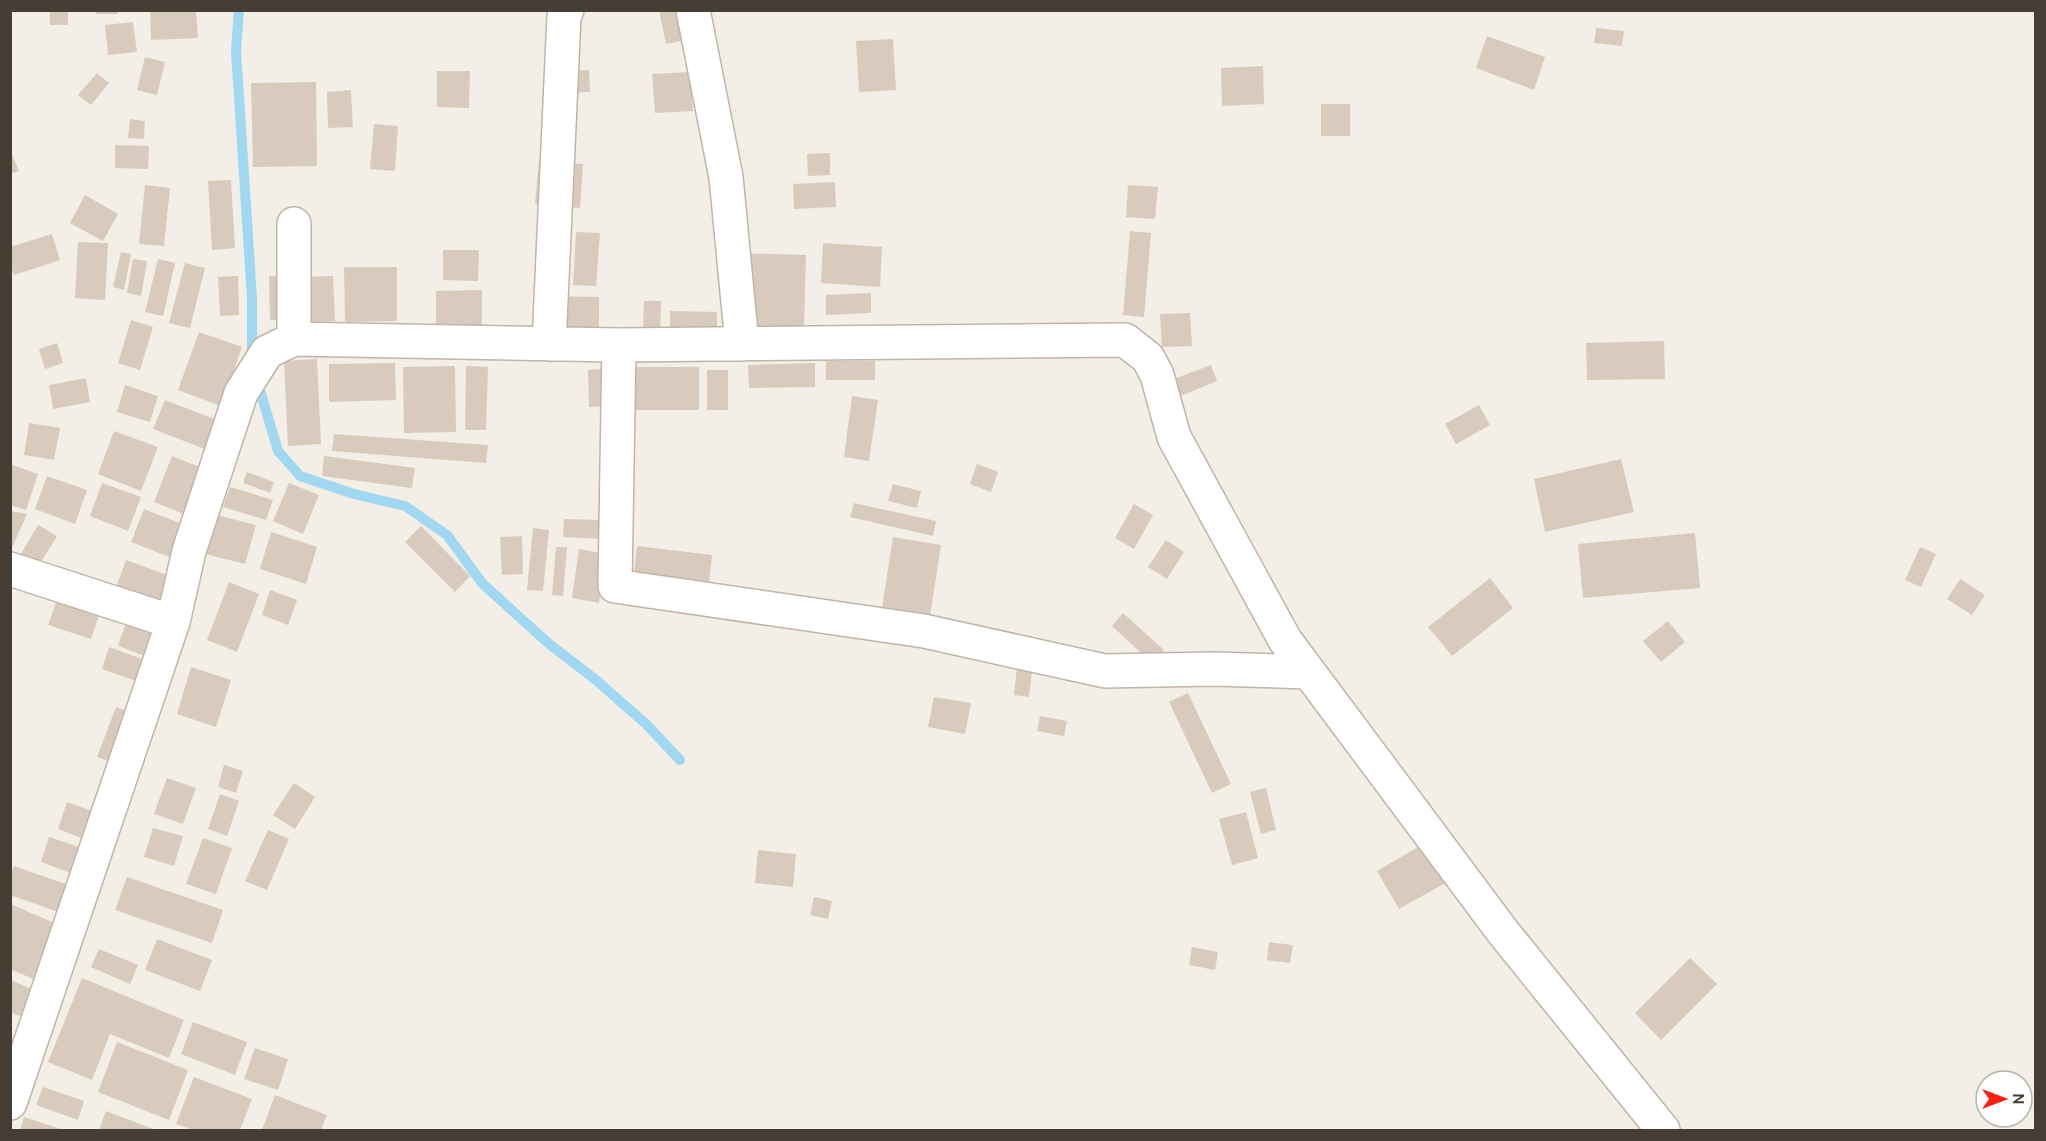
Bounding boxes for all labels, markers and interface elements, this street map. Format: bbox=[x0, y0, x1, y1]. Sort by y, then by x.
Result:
north arrow bbox=[1974, 1069, 2034, 1129]
text: N bbox=[2009, 1093, 2028, 1105]

